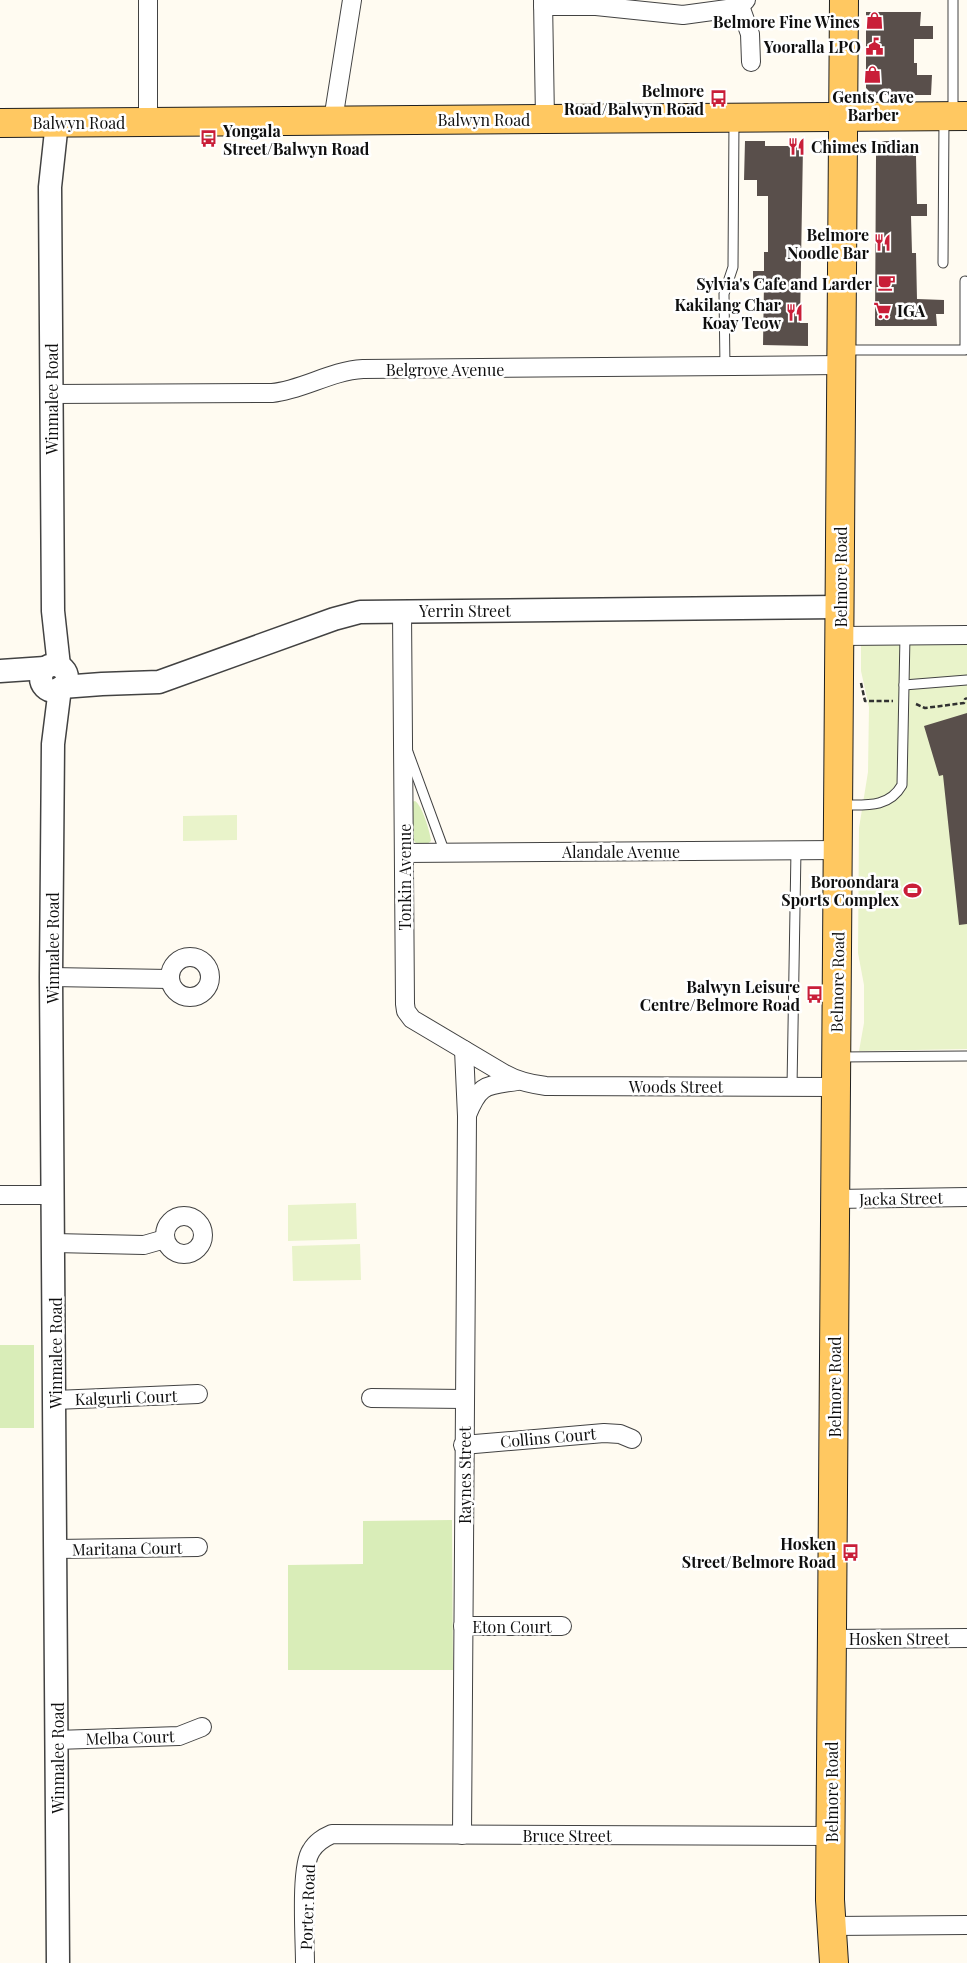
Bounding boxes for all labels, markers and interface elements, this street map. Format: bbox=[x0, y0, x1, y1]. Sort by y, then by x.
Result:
place label: Belmore Fine Wines bbox=[713, 11, 860, 32]
shop icon: Belmore Fine Wines bbox=[864, 11, 884, 31]
place label: Yooralla LPO bbox=[763, 36, 861, 57]
public building icon: Yooralla LPO bbox=[865, 36, 885, 56]
shop icon: Gents Cave Barber bbox=[863, 65, 883, 85]
place label: Belmore Road/Balwyn Road bbox=[564, 80, 704, 119]
place label: Gents Cave Barber bbox=[832, 86, 914, 125]
bus stop icon: Belmore Road/Balwyn Road bbox=[708, 89, 728, 109]
street label: Balwyn Road bbox=[438, 109, 530, 130]
street label: Balwyn Road bbox=[33, 112, 125, 133]
place label: Yongala Street/Balwyn Road bbox=[222, 120, 370, 159]
bus stop icon: Yongala Street/Balwyn Road bbox=[199, 129, 219, 149]
restaurant icon: Chimes Indian bbox=[787, 136, 807, 156]
place label: Chimes Indian bbox=[811, 136, 919, 157]
place label: Belmore Noodle Bar bbox=[787, 224, 870, 263]
restaurant icon: Belmore Noodle Bar bbox=[873, 233, 893, 253]
place label: Sylvia's Cafe and Larder bbox=[696, 273, 873, 294]
cafe icon: Sylvia's Cafe and Larder bbox=[876, 273, 896, 293]
place label: Kakilang Char Koay Teow bbox=[675, 294, 782, 333]
supermarket icon: IGA bbox=[873, 300, 893, 320]
place label: IGA bbox=[897, 300, 926, 321]
restaurant icon: Kakilang Char Koay Teow bbox=[785, 303, 805, 323]
street label: Winmalee Road bbox=[41, 343, 62, 456]
street label: Belgrove Avenue bbox=[386, 359, 504, 380]
street label: Belmore Road bbox=[830, 527, 851, 627]
street label: Yerrin Street bbox=[418, 600, 511, 621]
street label: Tonkin Avenue bbox=[394, 824, 415, 930]
street label: Alandale Avenue bbox=[561, 841, 680, 862]
place label: Boroondara Sports Complex bbox=[781, 871, 900, 910]
sports icon: Boroondara Sports Complex bbox=[903, 880, 923, 900]
street label: Winmalee Road bbox=[42, 892, 63, 1005]
street label: Belmore Road bbox=[826, 931, 848, 1033]
place label: Balwyn Leisure Centre/Belmore Road bbox=[640, 976, 800, 1015]
bus stop icon: Balwyn Leisure Centre/Belmore Road bbox=[804, 985, 824, 1005]
street label: Woods Street bbox=[628, 1076, 723, 1097]
street label: Jacka Street bbox=[858, 1187, 943, 1209]
street label: Winmalee Road bbox=[45, 1297, 66, 1410]
street label: Belmore Road bbox=[824, 1337, 845, 1437]
street label: Kalgurli Court bbox=[74, 1385, 178, 1409]
street label: Collins Court bbox=[499, 1422, 597, 1452]
street label: Raynes Street bbox=[454, 1426, 475, 1524]
place label: Hosken Street/Belmore Road bbox=[682, 1533, 836, 1572]
street label: Maritana Court bbox=[72, 1537, 183, 1559]
bus stop icon: Hosken Street/Belmore Road bbox=[840, 1542, 860, 1562]
street label: Eton Court bbox=[472, 1616, 552, 1637]
street label: Hosken Street bbox=[849, 1628, 950, 1649]
street label: Winmalee Road bbox=[47, 1702, 68, 1815]
street label: Melba Court bbox=[85, 1725, 175, 1749]
street label: Belmore Road bbox=[821, 1742, 842, 1842]
street label: Bruce Street bbox=[522, 1825, 612, 1846]
street label: Porter Road bbox=[295, 1864, 319, 1950]

